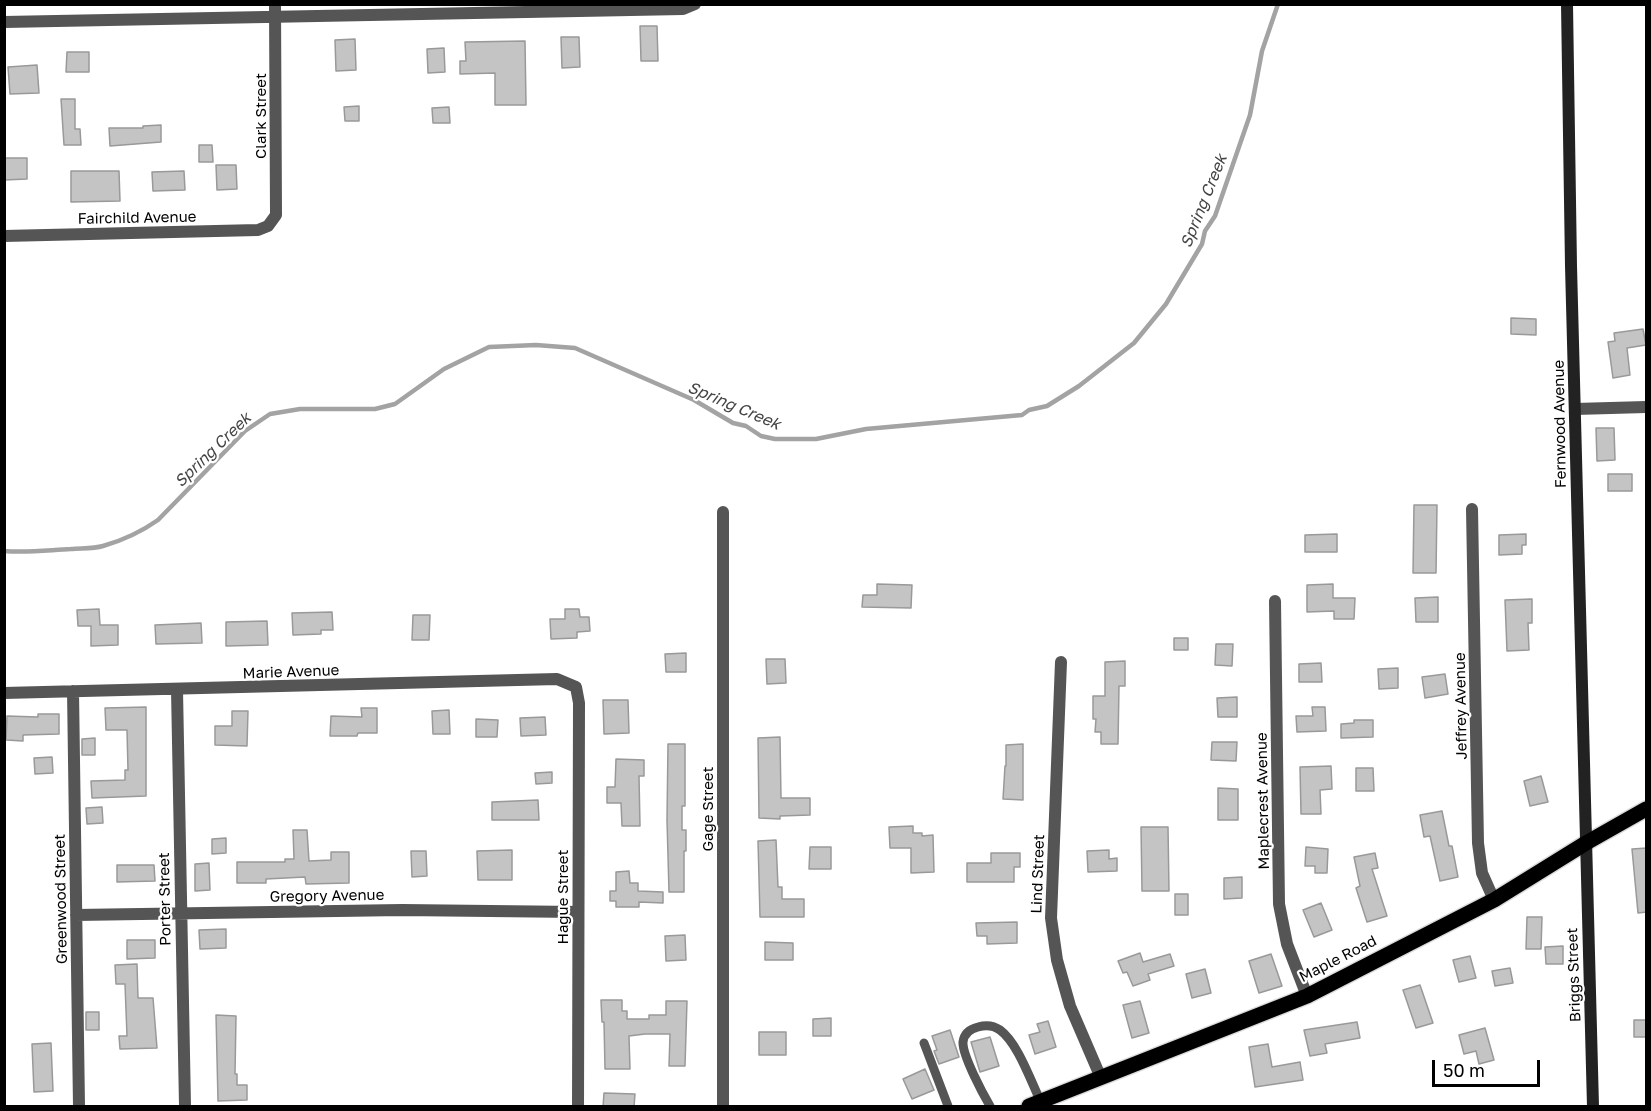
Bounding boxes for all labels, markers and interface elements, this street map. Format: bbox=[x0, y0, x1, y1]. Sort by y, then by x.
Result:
street label: Clark Street bbox=[252, 73, 270, 159]
water label: Spring Creek bbox=[1177, 152, 1231, 250]
street label: Fairchild Avenue bbox=[77, 208, 197, 228]
street label: Fernwood Avenue bbox=[1550, 360, 1570, 488]
water label: Spring Creek bbox=[685, 378, 783, 434]
water label: Spring Creek bbox=[171, 409, 255, 491]
street label: Jeffrey Avenue bbox=[1451, 652, 1471, 760]
street label: Marie Avenue bbox=[242, 661, 340, 683]
street label: Maplecrest Avenue bbox=[1253, 732, 1273, 870]
street label: Gage Street bbox=[699, 766, 717, 852]
street label: Greenwood Street bbox=[51, 834, 71, 964]
street label: Lind Street bbox=[1028, 834, 1048, 914]
street label: Hague Street bbox=[554, 849, 572, 945]
street label: Porter Street bbox=[155, 852, 175, 946]
street label: Gregory Avenue bbox=[270, 886, 384, 906]
street label: Briggs Street bbox=[1563, 927, 1585, 1023]
street label: Maple Road bbox=[1296, 932, 1380, 986]
scale bar bbox=[1435, 1048, 1543, 1086]
text: 50 m bbox=[1443, 1059, 1485, 1081]

